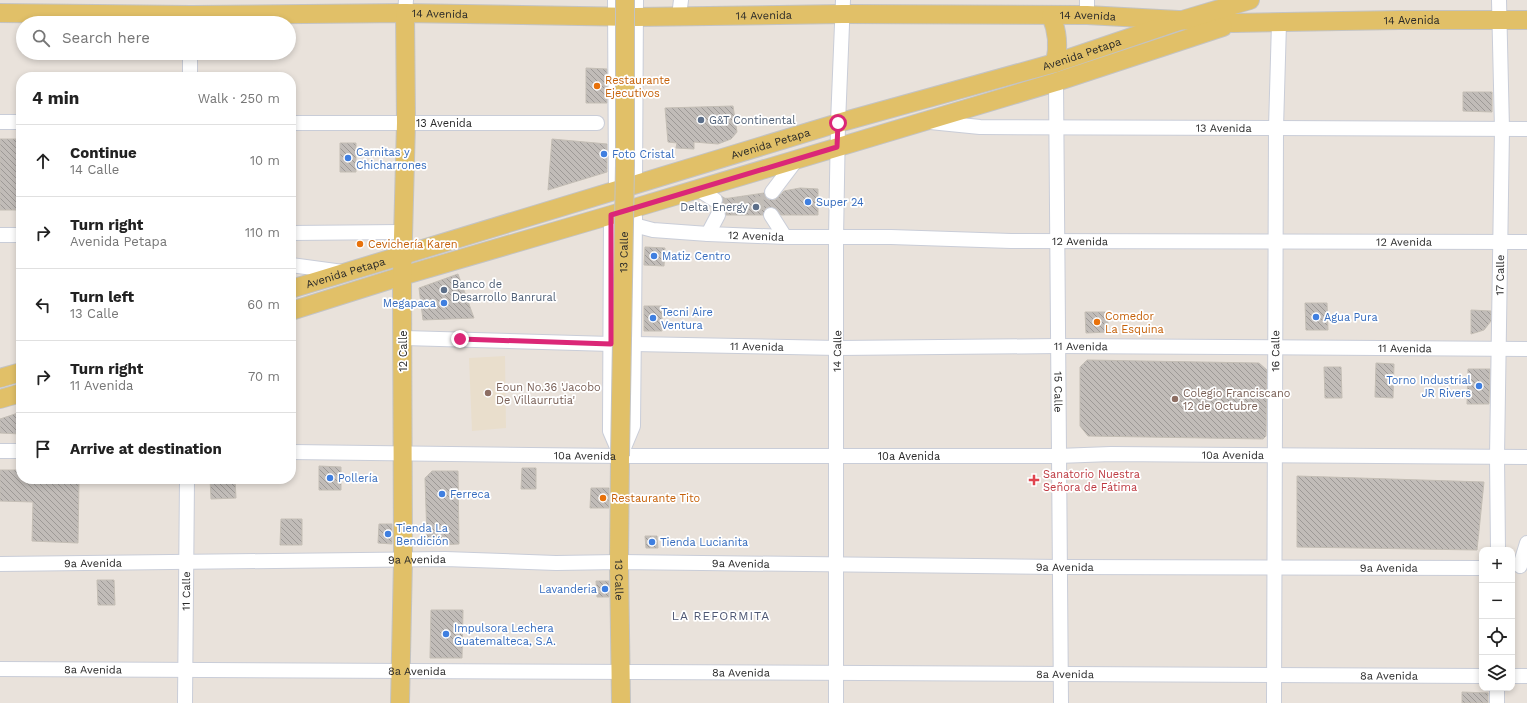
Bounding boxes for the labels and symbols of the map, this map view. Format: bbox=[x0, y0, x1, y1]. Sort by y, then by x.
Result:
street label: 14 Avenida bbox=[412, 7, 468, 21]
street label: 14 Avenida bbox=[736, 9, 792, 23]
street label: 14 Avenida bbox=[1060, 9, 1116, 24]
street label: 14 Avenida bbox=[1383, 14, 1440, 27]
street label: Avenida Petapa bbox=[1041, 35, 1123, 73]
place label: Restaurante Ejecutivos bbox=[605, 74, 670, 100]
marker: Restaurante Ejecutivos bbox=[592, 81, 602, 91]
place label: G&T Continental bbox=[709, 114, 796, 127]
route start bbox=[829, 114, 847, 132]
marker: G&T Continental bbox=[696, 115, 706, 125]
street label: 13 Avenida bbox=[416, 117, 472, 130]
street label: 13 Avenida bbox=[1196, 122, 1252, 135]
street label: Avenida Petapa bbox=[729, 126, 812, 162]
place label: Carnitas y Chicharrones bbox=[356, 146, 427, 172]
place label: Foto Cristal bbox=[612, 148, 675, 161]
marker: Foto Cristal bbox=[599, 149, 609, 159]
marker: Carnitas y Chicharrones bbox=[343, 153, 353, 163]
place label: Super 24 bbox=[816, 196, 864, 209]
marker: Super 24 bbox=[803, 197, 813, 207]
place label: Delta Energy bbox=[680, 201, 748, 214]
marker: Delta Energy bbox=[751, 202, 761, 212]
street label: 12 Avenida bbox=[728, 229, 784, 244]
street label: 13 Calle bbox=[617, 231, 631, 273]
street label: 12 Avenida bbox=[1052, 235, 1108, 248]
street label: 12 Avenida bbox=[1376, 236, 1432, 249]
place label: Cevichería Karen bbox=[368, 238, 458, 251]
marker: Cevichería Karen bbox=[355, 239, 365, 249]
place label: Matiz Centro bbox=[662, 250, 731, 263]
marker: Matiz Centro bbox=[649, 251, 659, 261]
street label: Avenida Petapa bbox=[304, 255, 387, 291]
street label: 17 Calle bbox=[1493, 255, 1507, 296]
place label: Banco de Desarrollo Banrural bbox=[452, 278, 557, 304]
marker: Banco de Desarrollo Banrural bbox=[439, 285, 449, 295]
place label: Megapaca bbox=[383, 297, 436, 310]
marker: Megapaca bbox=[439, 298, 449, 308]
place label: Tecni Aire Ventura bbox=[661, 306, 713, 332]
place label: Comedor La Esquina bbox=[1105, 310, 1164, 336]
place label: Agua Pura bbox=[1324, 311, 1378, 324]
marker: Agua Pura bbox=[1311, 312, 1321, 322]
marker: Tecni Aire Ventura bbox=[648, 313, 658, 323]
marker: Comedor La Esquina bbox=[1092, 317, 1102, 327]
street label: 12 Calle bbox=[397, 330, 410, 372]
route end bbox=[451, 330, 469, 348]
street label: 14 Calle bbox=[831, 330, 844, 372]
street label: 16 Calle bbox=[1269, 330, 1282, 372]
street label: 11 Avenida bbox=[730, 340, 784, 354]
street label: 11 Avenida bbox=[1054, 340, 1108, 353]
street label: 11 Avenida bbox=[1378, 342, 1432, 355]
street label: 15 Calle bbox=[1051, 371, 1065, 413]
place label: Torno Industrial JR Rivers bbox=[1386, 374, 1472, 400]
place label: Eoun No.36 'Jacobo De Villaurrutia' bbox=[496, 381, 601, 407]
marker: Torno Industrial JR Rivers bbox=[1474, 381, 1484, 391]
place label: Colegio Franciscano 12 de Octubre bbox=[1183, 387, 1290, 413]
marker: Eoun No.36 'Jacobo De Villaurrutia' bbox=[483, 388, 493, 398]
marker: Colegio Franciscano 12 de Octubre bbox=[1170, 394, 1180, 404]
street label: 10a Avenida bbox=[554, 449, 616, 463]
street label: 10a Avenida bbox=[1202, 449, 1264, 462]
street label: 10a Avenida bbox=[878, 450, 940, 463]
place label: Sanatorio Nuestra Señora de Fátima bbox=[1043, 468, 1140, 494]
place label: Pollería bbox=[338, 472, 378, 485]
marker: Pollería bbox=[325, 473, 335, 483]
marker: Sanatorio Nuestra Señora de Fátima bbox=[1028, 474, 1040, 486]
place label: Ferreca bbox=[450, 488, 490, 501]
marker: Ferreca bbox=[437, 489, 447, 499]
place label: Restaurante Tito bbox=[611, 492, 700, 505]
marker: Restaurante Tito bbox=[598, 493, 608, 503]
place label: Tienda La Bendición bbox=[396, 522, 449, 548]
marker: Tienda La Bendición bbox=[383, 529, 393, 539]
place label: Tienda Lucianita bbox=[660, 536, 748, 549]
marker: Tienda Lucianita bbox=[647, 537, 657, 547]
street label: 9a Avenida bbox=[388, 553, 446, 567]
street label: 9a Avenida bbox=[64, 557, 122, 570]
street label: 9a Avenida bbox=[712, 557, 770, 571]
street label: 13 Calle bbox=[612, 559, 626, 601]
street label: 9a Avenida bbox=[1036, 561, 1094, 574]
street label: 9a Avenida bbox=[1360, 562, 1418, 575]
street label: 11 Calle bbox=[180, 571, 193, 611]
place label: Lavanderia bbox=[539, 583, 597, 596]
marker: Lavanderia bbox=[600, 584, 610, 594]
district label: LA REFORMITA bbox=[672, 609, 770, 623]
place label: Impulsora Lechera Guatemalteca, S.A. bbox=[454, 622, 556, 648]
marker: Impulsora Lechera Guatemalteca, S.A. bbox=[441, 629, 451, 639]
street label: 8a Avenida bbox=[64, 663, 122, 677]
street label: 8a Avenida bbox=[388, 665, 446, 678]
street label: 8a Avenida bbox=[712, 666, 770, 680]
street label: 8a Avenida bbox=[1036, 668, 1094, 681]
street label: 8a Avenida bbox=[1360, 669, 1418, 683]

